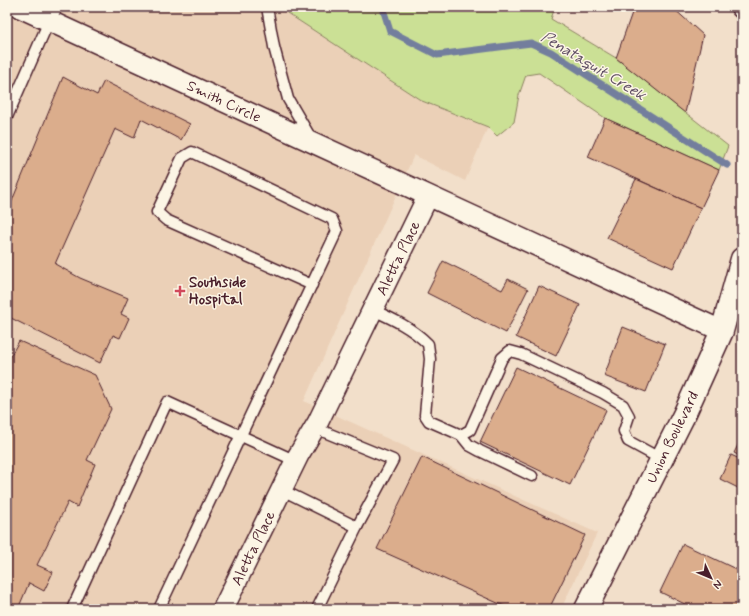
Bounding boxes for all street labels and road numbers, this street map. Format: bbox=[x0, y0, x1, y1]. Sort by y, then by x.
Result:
street label: Smith Circle bbox=[183, 76, 264, 128]
street label: Aletta Place bbox=[372, 218, 426, 299]
street label: Union Boulevard bbox=[642, 388, 704, 487]
street label: Aletta Place bbox=[227, 508, 281, 589]

